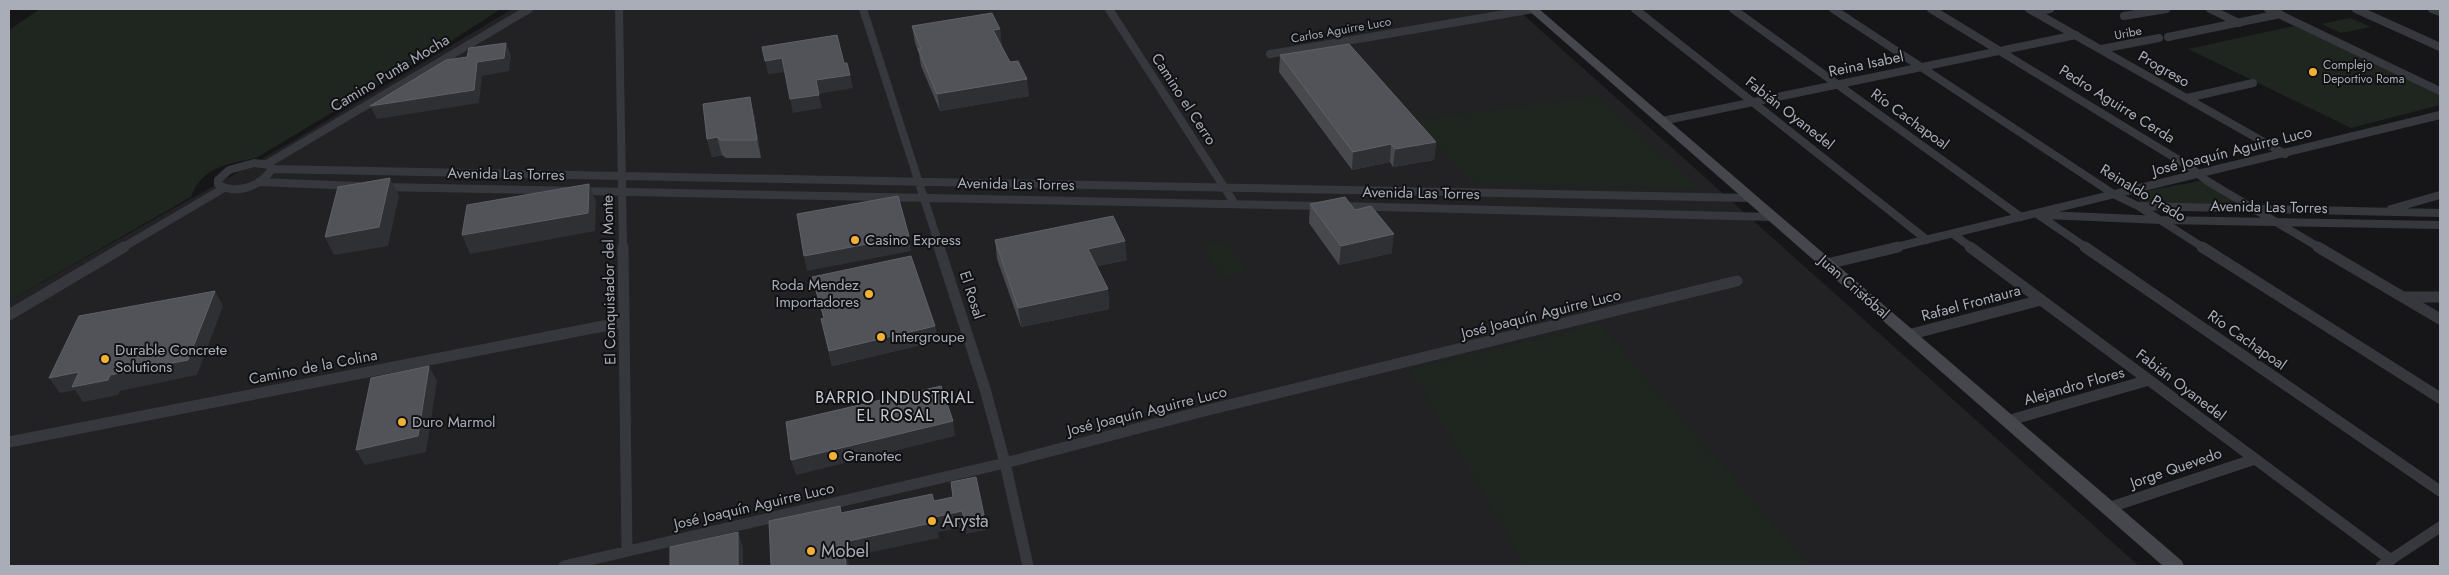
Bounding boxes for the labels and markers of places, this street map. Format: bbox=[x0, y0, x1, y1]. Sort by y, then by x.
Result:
place label: Complejo Deportivo Roma bbox=[2323, 56, 2405, 88]
marker: Complejo Deportivo Roma bbox=[2307, 66, 2319, 78]
place label: Casino Express bbox=[865, 229, 961, 251]
marker: Casino Express bbox=[849, 234, 861, 246]
place label: Roda Mendez Importadores bbox=[771, 274, 859, 313]
marker: Roda Mendez Importadores bbox=[863, 288, 875, 300]
place label: Intergroupe bbox=[891, 326, 965, 348]
marker: Intergroupe bbox=[875, 331, 887, 343]
place label: Durable Concrete Solutions bbox=[115, 339, 227, 378]
marker: Durable Concrete Solutions bbox=[99, 353, 111, 365]
place label: Duro Marmol bbox=[412, 411, 496, 433]
marker: Duro Marmol bbox=[396, 416, 408, 428]
place label: Granotec bbox=[843, 445, 902, 467]
marker: Granotec bbox=[827, 450, 839, 462]
place label: Arysta bbox=[942, 508, 989, 534]
marker: Arysta bbox=[926, 515, 938, 527]
place label: Mobel bbox=[821, 538, 869, 564]
marker: Mobel bbox=[805, 545, 817, 557]

